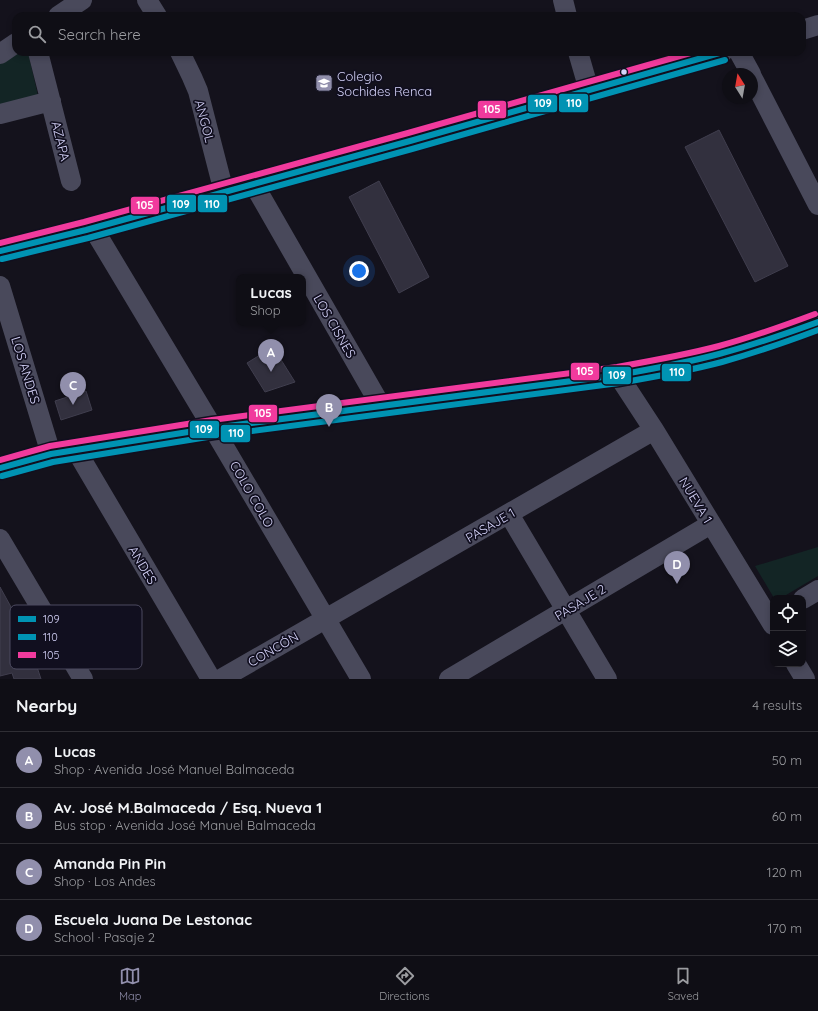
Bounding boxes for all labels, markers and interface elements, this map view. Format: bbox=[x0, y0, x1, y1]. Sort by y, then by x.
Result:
search box bbox=[12, 12, 806, 56]
icon: search bbox=[26, 23, 48, 45]
text: Search here bbox=[58, 25, 141, 44]
unlabelled marker bbox=[619, 67, 629, 77]
place label: Colegio Sochides Renca bbox=[337, 68, 432, 99]
north arrow bbox=[722, 68, 758, 104]
school or university icon: Colegio Sochides Renca bbox=[314, 73, 334, 93]
line badge: 110 bbox=[558, 93, 589, 113]
line badge: 109 bbox=[527, 94, 558, 113]
text: 109 bbox=[534, 96, 552, 110]
text: 110 bbox=[566, 96, 582, 110]
street label: ANGOL bbox=[192, 98, 218, 144]
line badge: 105 bbox=[477, 100, 507, 119]
text: 105 bbox=[483, 102, 501, 116]
street label: AZAPA bbox=[48, 119, 74, 163]
line badge: 109 bbox=[166, 194, 197, 213]
line badge: 110 bbox=[197, 194, 228, 213]
line badge: 105 bbox=[130, 196, 160, 215]
text: 109 bbox=[172, 197, 190, 211]
text: 110 bbox=[204, 197, 220, 211]
text: 105 bbox=[136, 198, 154, 212]
your location bbox=[349, 261, 369, 281]
popup bbox=[236, 274, 306, 326]
text: Lucas bbox=[250, 283, 292, 302]
street label: LOS CISNES bbox=[310, 291, 360, 361]
text: Shop bbox=[250, 302, 281, 318]
street label: LOS ANDES bbox=[8, 334, 44, 406]
pin: A bbox=[258, 339, 284, 372]
line badge: 105 bbox=[570, 362, 600, 381]
line badge: 110 bbox=[661, 363, 692, 382]
text: 105 bbox=[576, 364, 594, 378]
text: 110 bbox=[669, 365, 685, 379]
line badge: 109 bbox=[602, 366, 632, 385]
text: 109 bbox=[608, 368, 626, 382]
pin: C bbox=[60, 372, 86, 405]
pin: B bbox=[316, 394, 342, 427]
line badge: 105 bbox=[248, 404, 278, 423]
text: 105 bbox=[254, 406, 272, 420]
line badge: 109 bbox=[189, 420, 220, 439]
text: 109 bbox=[195, 422, 213, 436]
line badge: 110 bbox=[220, 424, 251, 443]
text: 110 bbox=[228, 426, 244, 440]
street label: COLO COLO bbox=[227, 458, 277, 530]
street label: NUEVA 1 bbox=[676, 474, 716, 526]
street label: PASAJE 1 bbox=[462, 504, 518, 546]
street label: ANDES bbox=[125, 543, 161, 587]
pin: D bbox=[664, 551, 690, 584]
street label: PASAJE 2 bbox=[551, 580, 609, 624]
map controls bbox=[770, 595, 806, 667]
button: locate bbox=[770, 595, 806, 631]
legend bbox=[10, 605, 142, 669]
text: 109 bbox=[43, 612, 60, 626]
street label: CONCÓN bbox=[245, 628, 301, 670]
text: 110 bbox=[43, 630, 58, 644]
button: layers bbox=[770, 631, 806, 667]
text: 105 bbox=[43, 648, 60, 662]
text: Nearby bbox=[16, 695, 77, 716]
text: 4 results bbox=[752, 697, 802, 713]
text: Lucas bbox=[54, 742, 96, 761]
text: A bbox=[25, 752, 33, 768]
text: 50 m bbox=[772, 752, 802, 768]
text: Shop · Avenida José Manuel Balmaceda bbox=[54, 761, 294, 777]
text: Av. José M.Balmaceda / Esq. Nueva 1 bbox=[54, 798, 322, 817]
text: B bbox=[25, 808, 33, 824]
text: 60 m bbox=[772, 808, 802, 824]
text: Bus stop · Avenida José Manuel Balmaceda bbox=[54, 817, 316, 833]
text: Amanda Pin Pin bbox=[54, 854, 166, 873]
text: C bbox=[25, 864, 33, 880]
text: 120 m bbox=[767, 864, 802, 880]
text: Shop · Los Andes bbox=[54, 873, 156, 889]
text: Escuela Juana De Lestonac bbox=[54, 910, 252, 929]
text: D bbox=[24, 920, 34, 936]
text: 170 m bbox=[767, 920, 802, 936]
text: School · Pasaje 2 bbox=[54, 929, 155, 945]
tab: Map bbox=[119, 965, 141, 1003]
tab: Directions bbox=[379, 965, 430, 1003]
tab: Saved bbox=[668, 965, 699, 1003]

